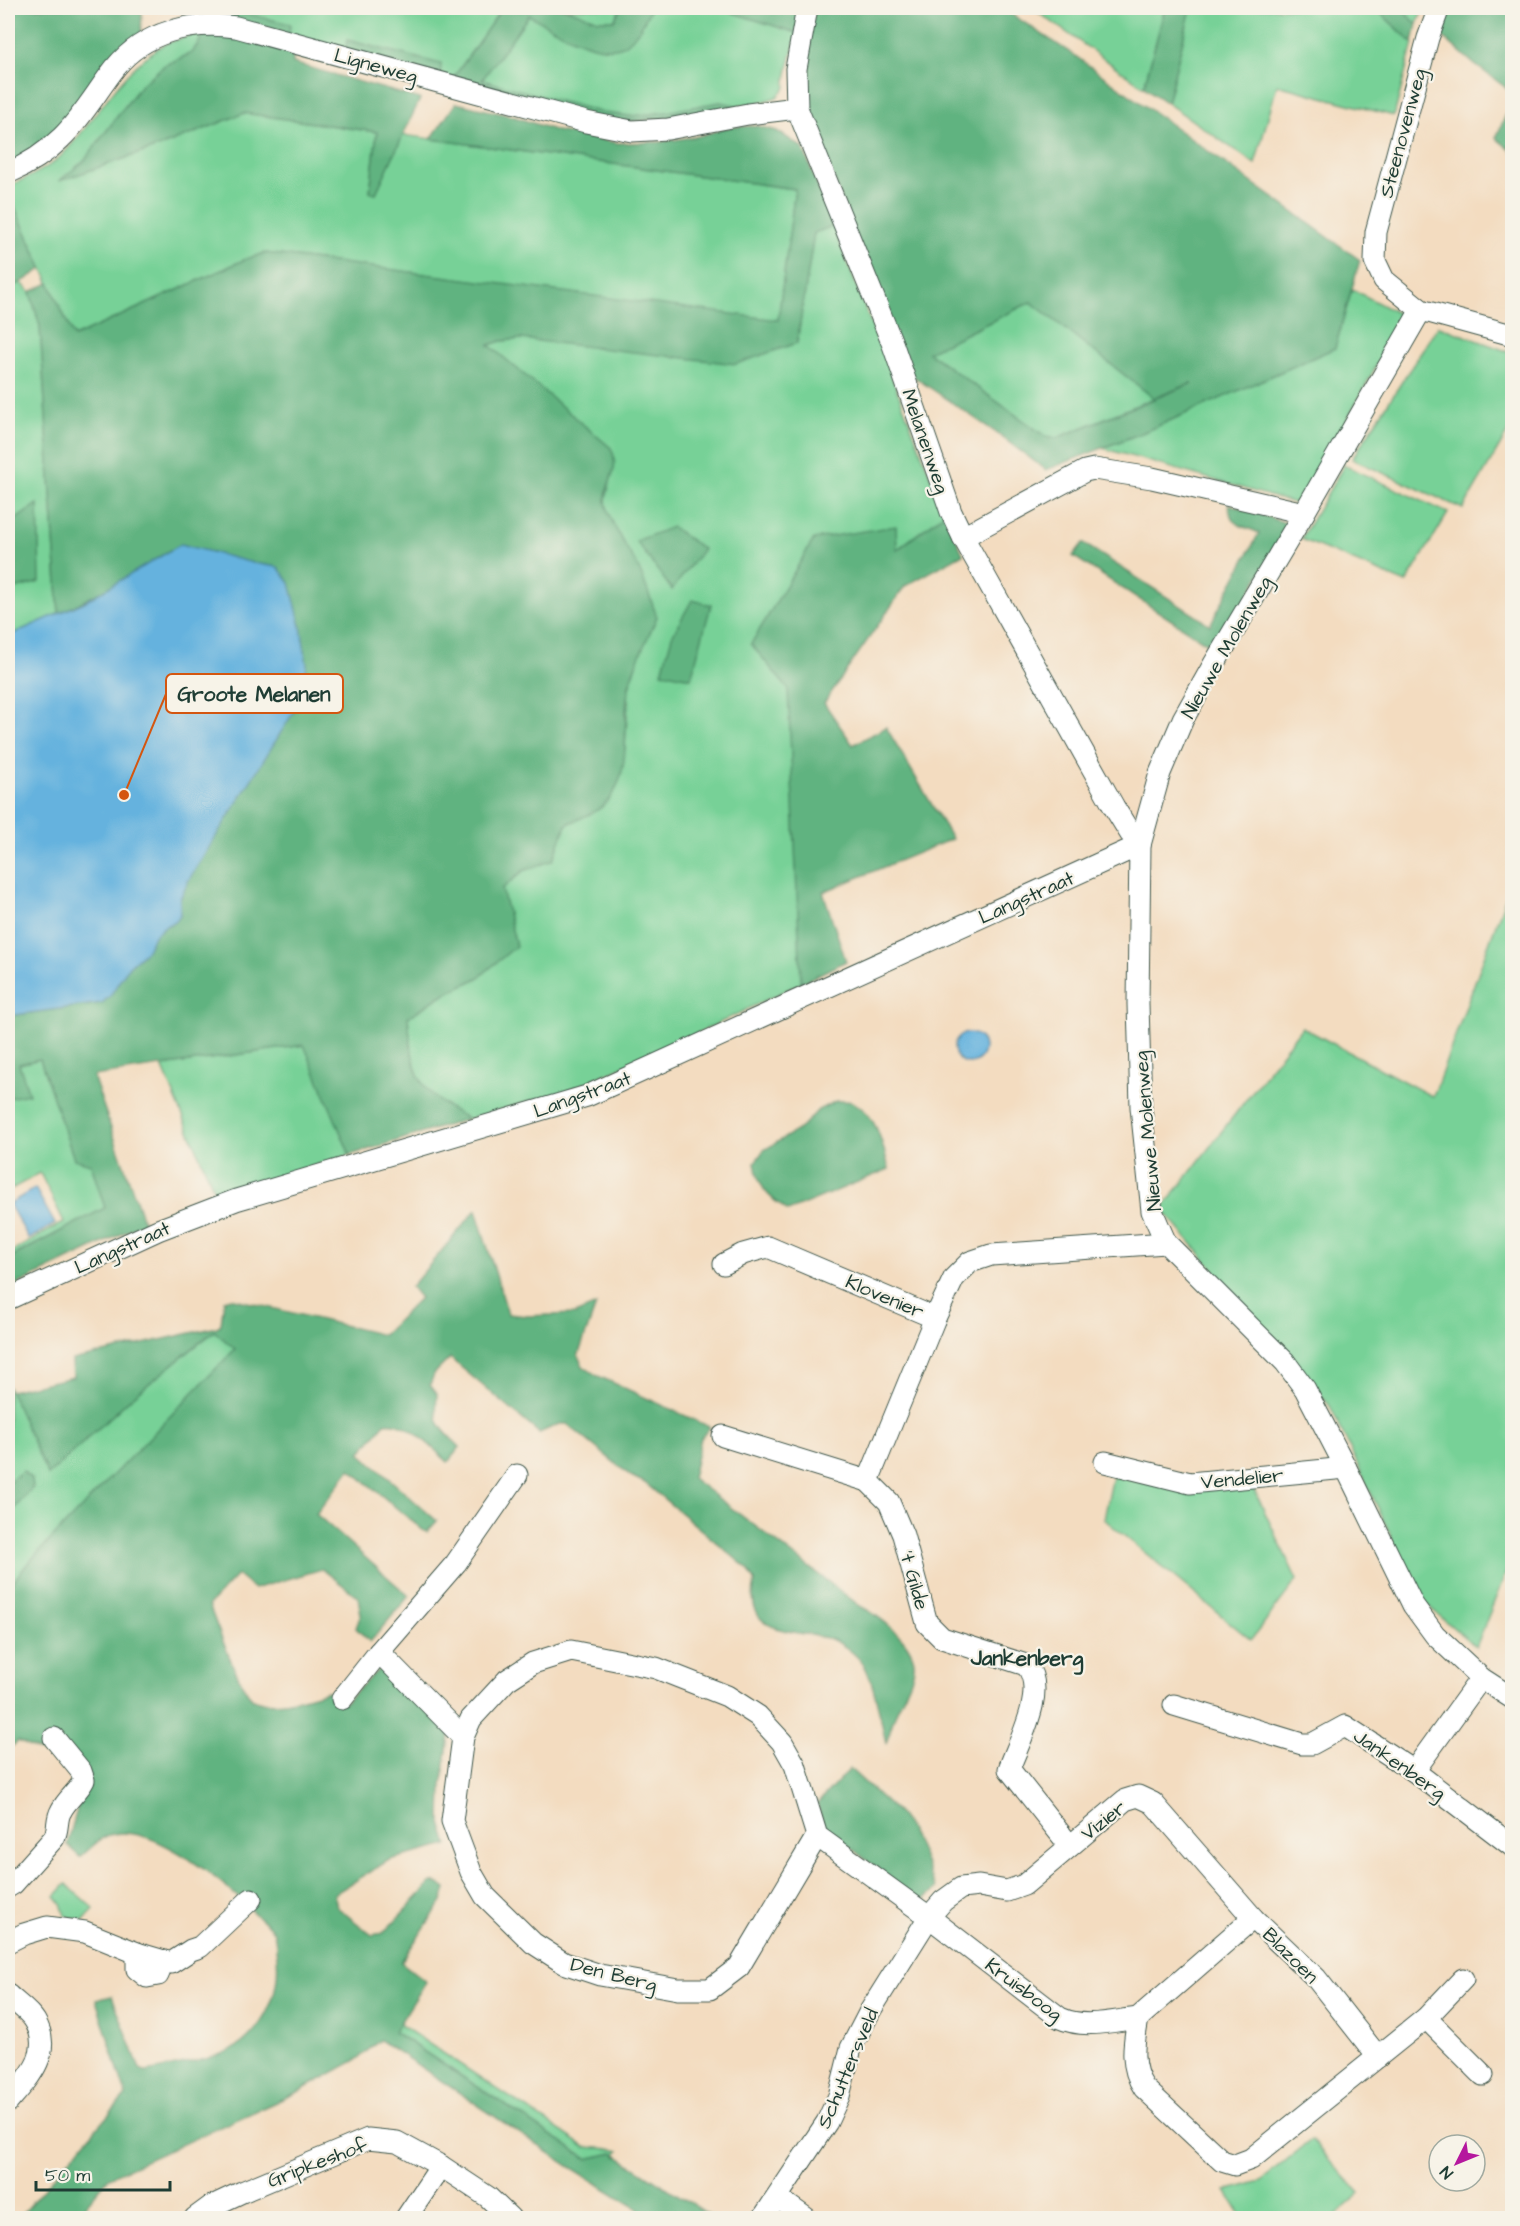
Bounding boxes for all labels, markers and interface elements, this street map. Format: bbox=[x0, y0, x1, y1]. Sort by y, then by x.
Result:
street label: Ligneweg bbox=[331, 41, 421, 91]
street label: Steenovenweg bbox=[1372, 66, 1435, 201]
street label: Melanenweg bbox=[893, 385, 956, 498]
street label: Nieuwe Molenweg bbox=[1175, 571, 1280, 725]
callout: Groote Melanen bbox=[166, 674, 343, 713]
text: Groote Melanen bbox=[177, 680, 331, 709]
street label: Langstraat bbox=[974, 864, 1079, 932]
street label: Nieuwe Molenweg bbox=[1127, 1050, 1170, 1212]
street label: Langstraat bbox=[530, 1064, 635, 1126]
street label: Langstraat bbox=[70, 1214, 175, 1282]
street label: Klovenier bbox=[841, 1268, 928, 1326]
street label: Vendelier bbox=[1200, 1461, 1284, 1497]
street label: 't Gilde bbox=[892, 1547, 936, 1613]
district label: Jankenberg bbox=[970, 1644, 1083, 1675]
street label: Jankenberg bbox=[1347, 1723, 1451, 1808]
street label: Vizier bbox=[1075, 1794, 1132, 1847]
street label: Blazoen bbox=[1256, 1921, 1325, 1990]
street label: Den Berg bbox=[567, 1951, 660, 2000]
street label: Kruisboog bbox=[978, 1951, 1068, 2029]
street label: Schuttersveld bbox=[810, 2004, 886, 2133]
street label: Gripkeshof bbox=[263, 2131, 372, 2195]
north arrow bbox=[1427, 2133, 1487, 2193]
scale bar bbox=[36, 2154, 170, 2192]
text: N bbox=[1435, 2161, 1458, 2184]
text: 50 m bbox=[45, 2163, 90, 2188]

